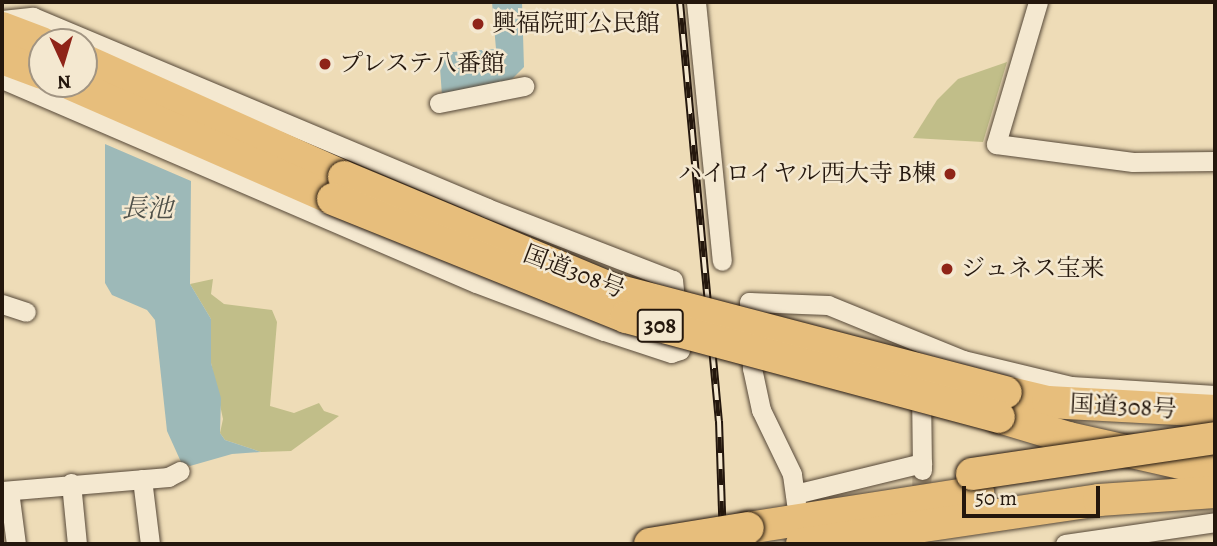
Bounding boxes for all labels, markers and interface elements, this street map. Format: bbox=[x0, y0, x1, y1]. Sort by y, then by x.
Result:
place label: 興福院町公民館 bbox=[492, 10, 660, 38]
marker: 興福院町公民館 bbox=[470, 16, 486, 32]
north arrow bbox=[28, 28, 98, 98]
place label: プレステ八番館 bbox=[339, 50, 507, 78]
marker: プレステ八番館 bbox=[317, 56, 333, 72]
text: N bbox=[57, 69, 72, 95]
place label: ハイロイヤル西大寺 B棟 bbox=[677, 160, 936, 188]
marker: ハイロイヤル西大寺 B棟 bbox=[942, 166, 958, 182]
water label: 長池 bbox=[121, 193, 173, 225]
street label: 国道308号 bbox=[519, 239, 629, 305]
place label: ジュネス宝来 bbox=[961, 255, 1105, 283]
marker: ジュネス宝来 bbox=[939, 261, 955, 277]
road number: 308 bbox=[636, 306, 684, 346]
street label: 国道308号 bbox=[1069, 390, 1177, 424]
scale bar bbox=[965, 472, 1103, 516]
text: 50 m bbox=[975, 484, 1017, 512]

